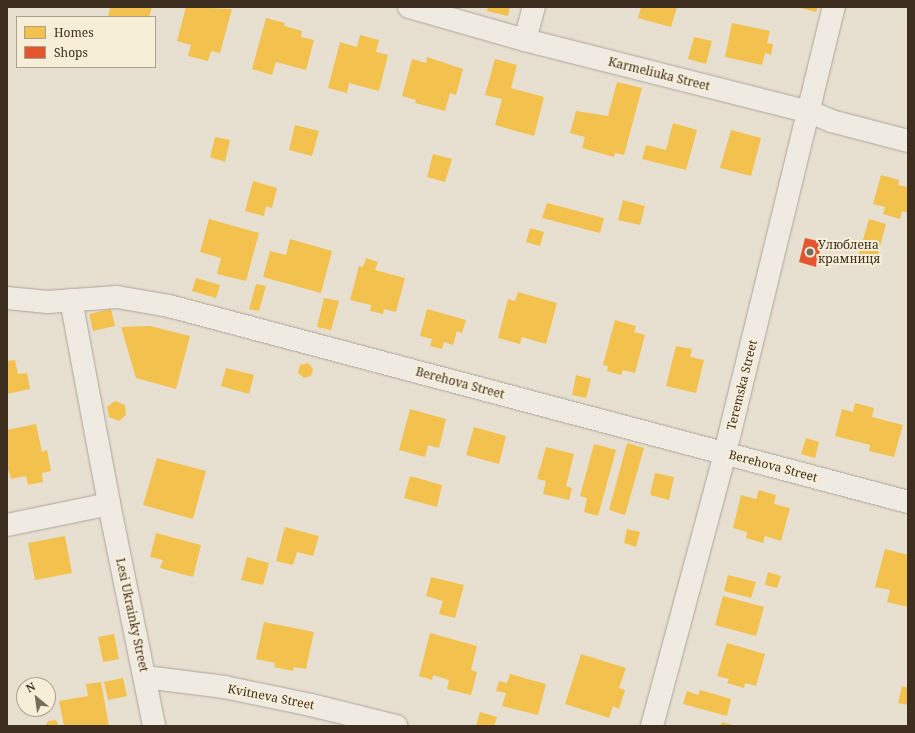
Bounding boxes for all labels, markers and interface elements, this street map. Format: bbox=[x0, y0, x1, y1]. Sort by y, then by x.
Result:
legend bbox=[16, 16, 156, 68]
text: Homes bbox=[54, 24, 94, 41]
text: Shops bbox=[54, 44, 88, 61]
street label: Karmeliuka Street bbox=[607, 54, 711, 94]
place label: Улюблена крамниця bbox=[818, 238, 880, 266]
marker: Улюблена крамниця bbox=[805, 247, 815, 257]
street label: Teremska Street bbox=[724, 338, 760, 432]
street label: Berehova Street bbox=[414, 364, 506, 402]
street label: Berehova Street bbox=[727, 447, 819, 485]
street label: Lesi Ukrainky Street bbox=[113, 557, 151, 673]
north arrow bbox=[16, 677, 56, 717]
text: N bbox=[23, 678, 38, 696]
street label: Kvitneva Street bbox=[227, 682, 315, 712]

